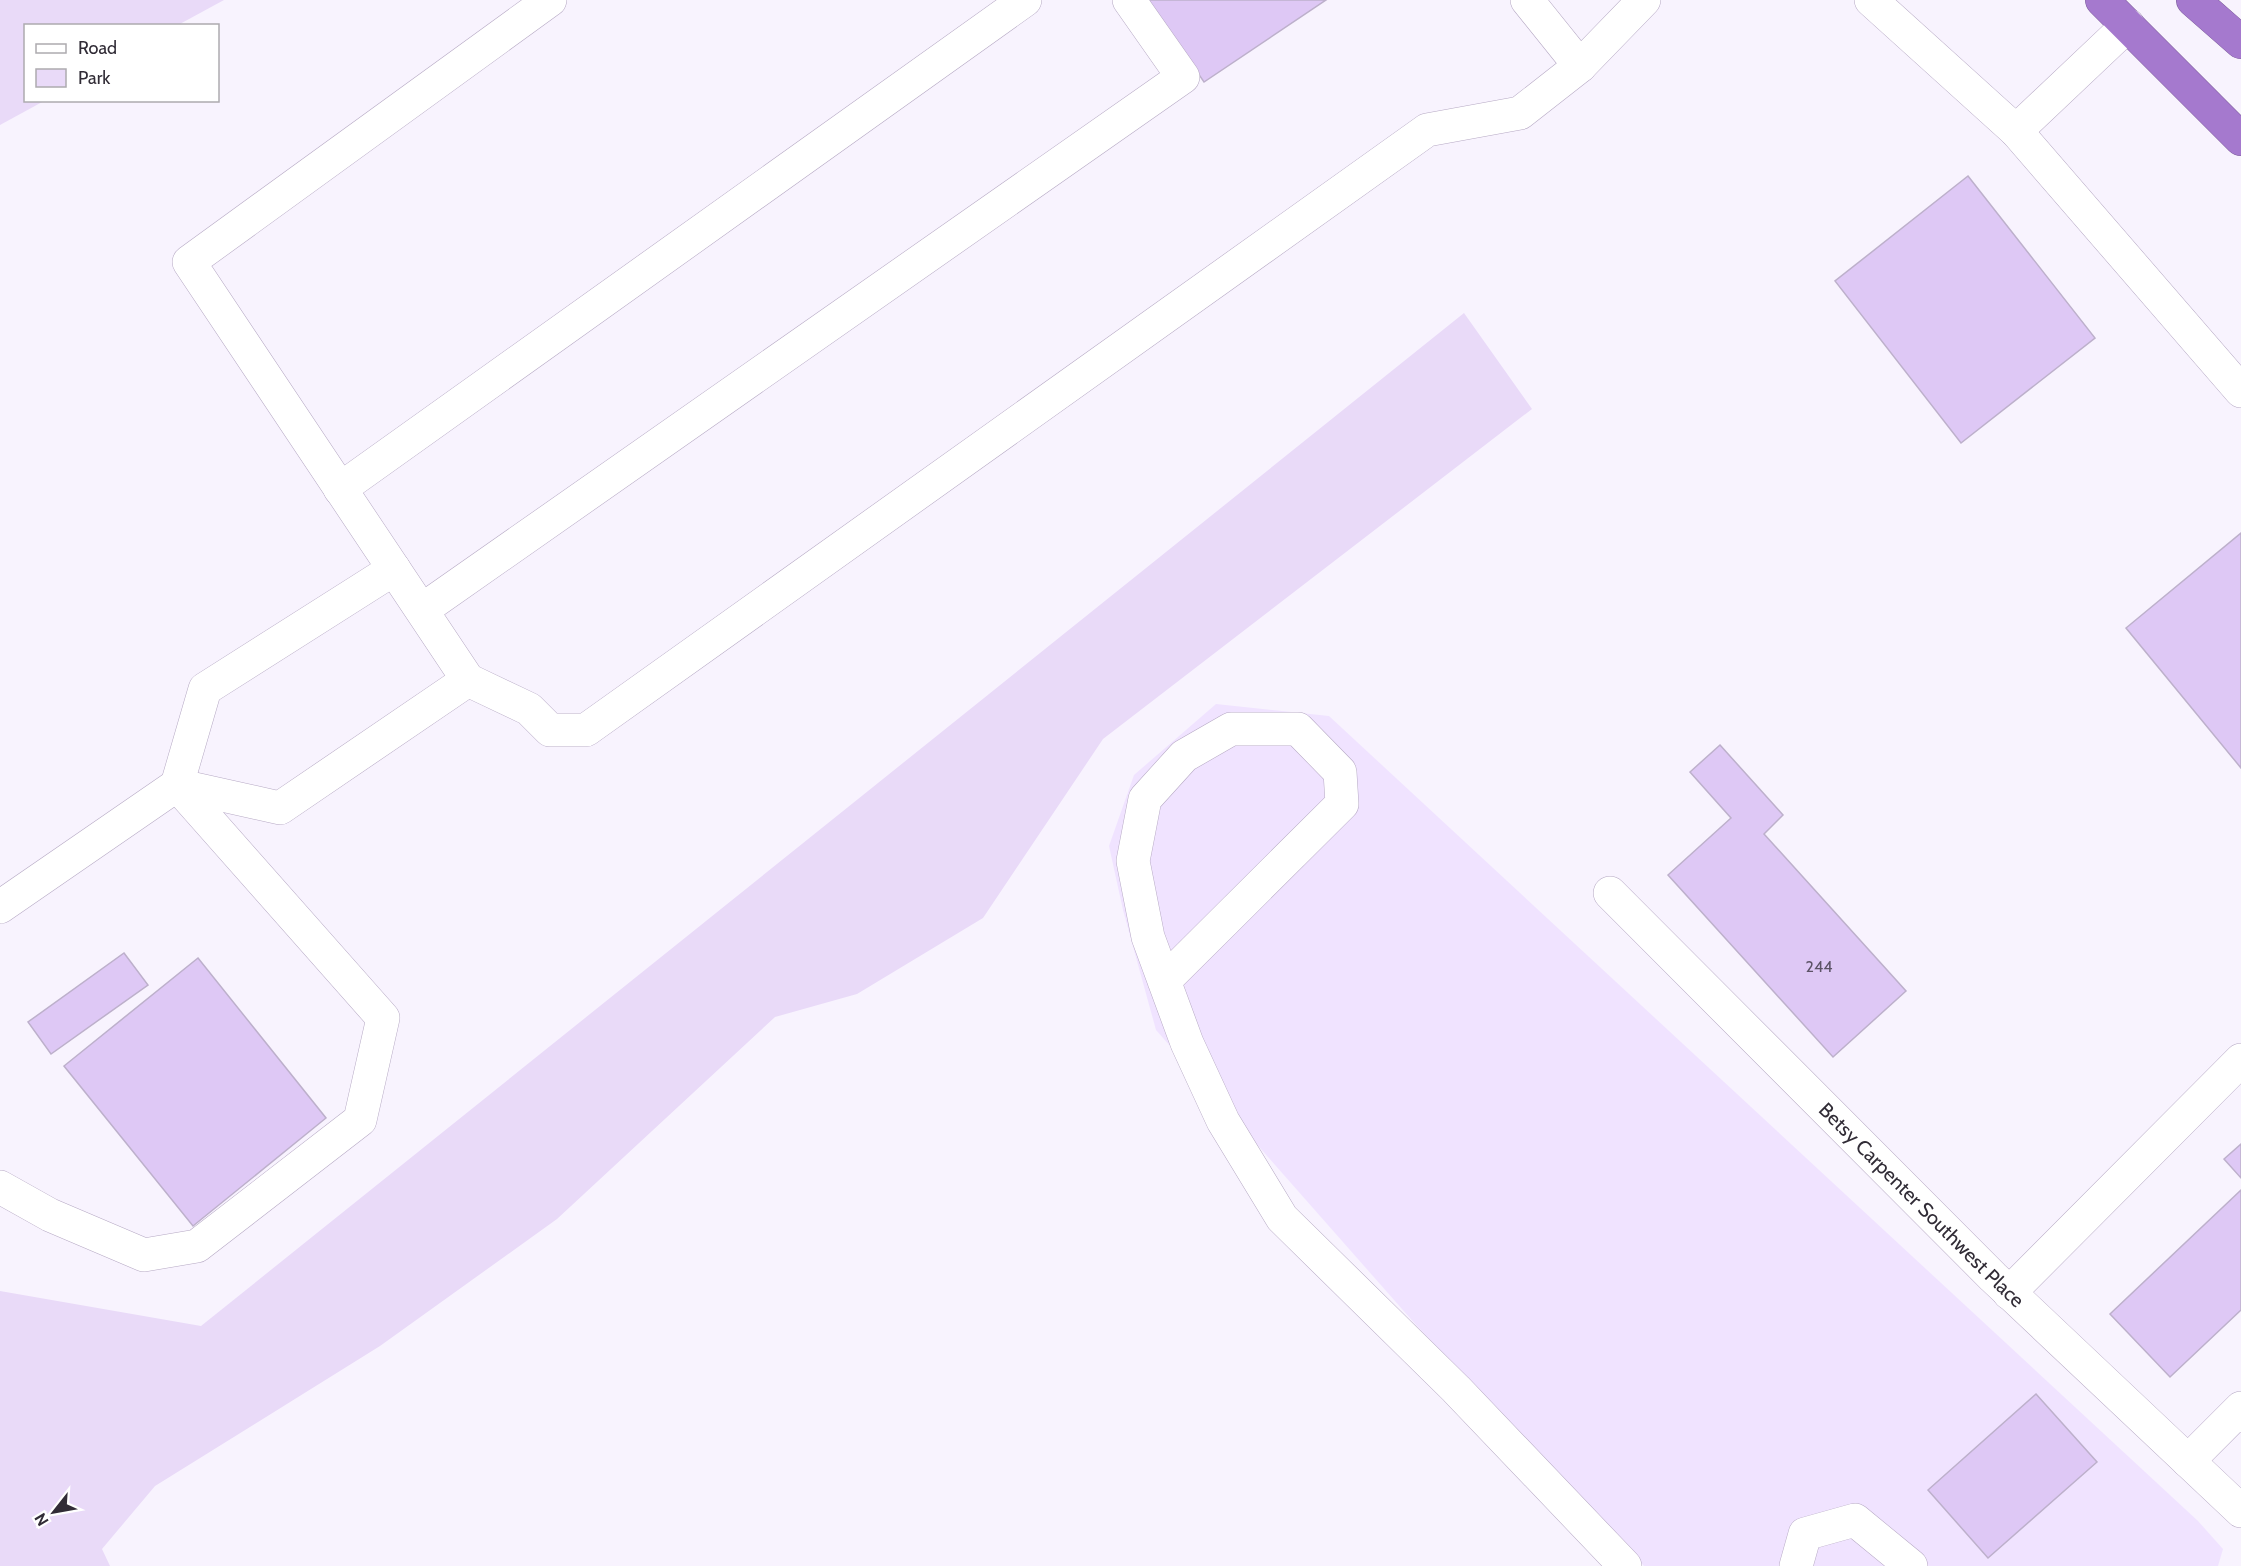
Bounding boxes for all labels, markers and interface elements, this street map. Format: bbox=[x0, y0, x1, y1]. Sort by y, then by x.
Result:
legend bbox=[24, 24, 219, 102]
text: Road bbox=[78, 37, 117, 59]
text: Park bbox=[78, 67, 111, 89]
house number: 244 bbox=[1806, 957, 1832, 976]
street label: Betsy Carpenter Southwest Place bbox=[1814, 1098, 2029, 1312]
north arrow bbox=[24, 1482, 84, 1542]
text: N bbox=[31, 1510, 53, 1529]

